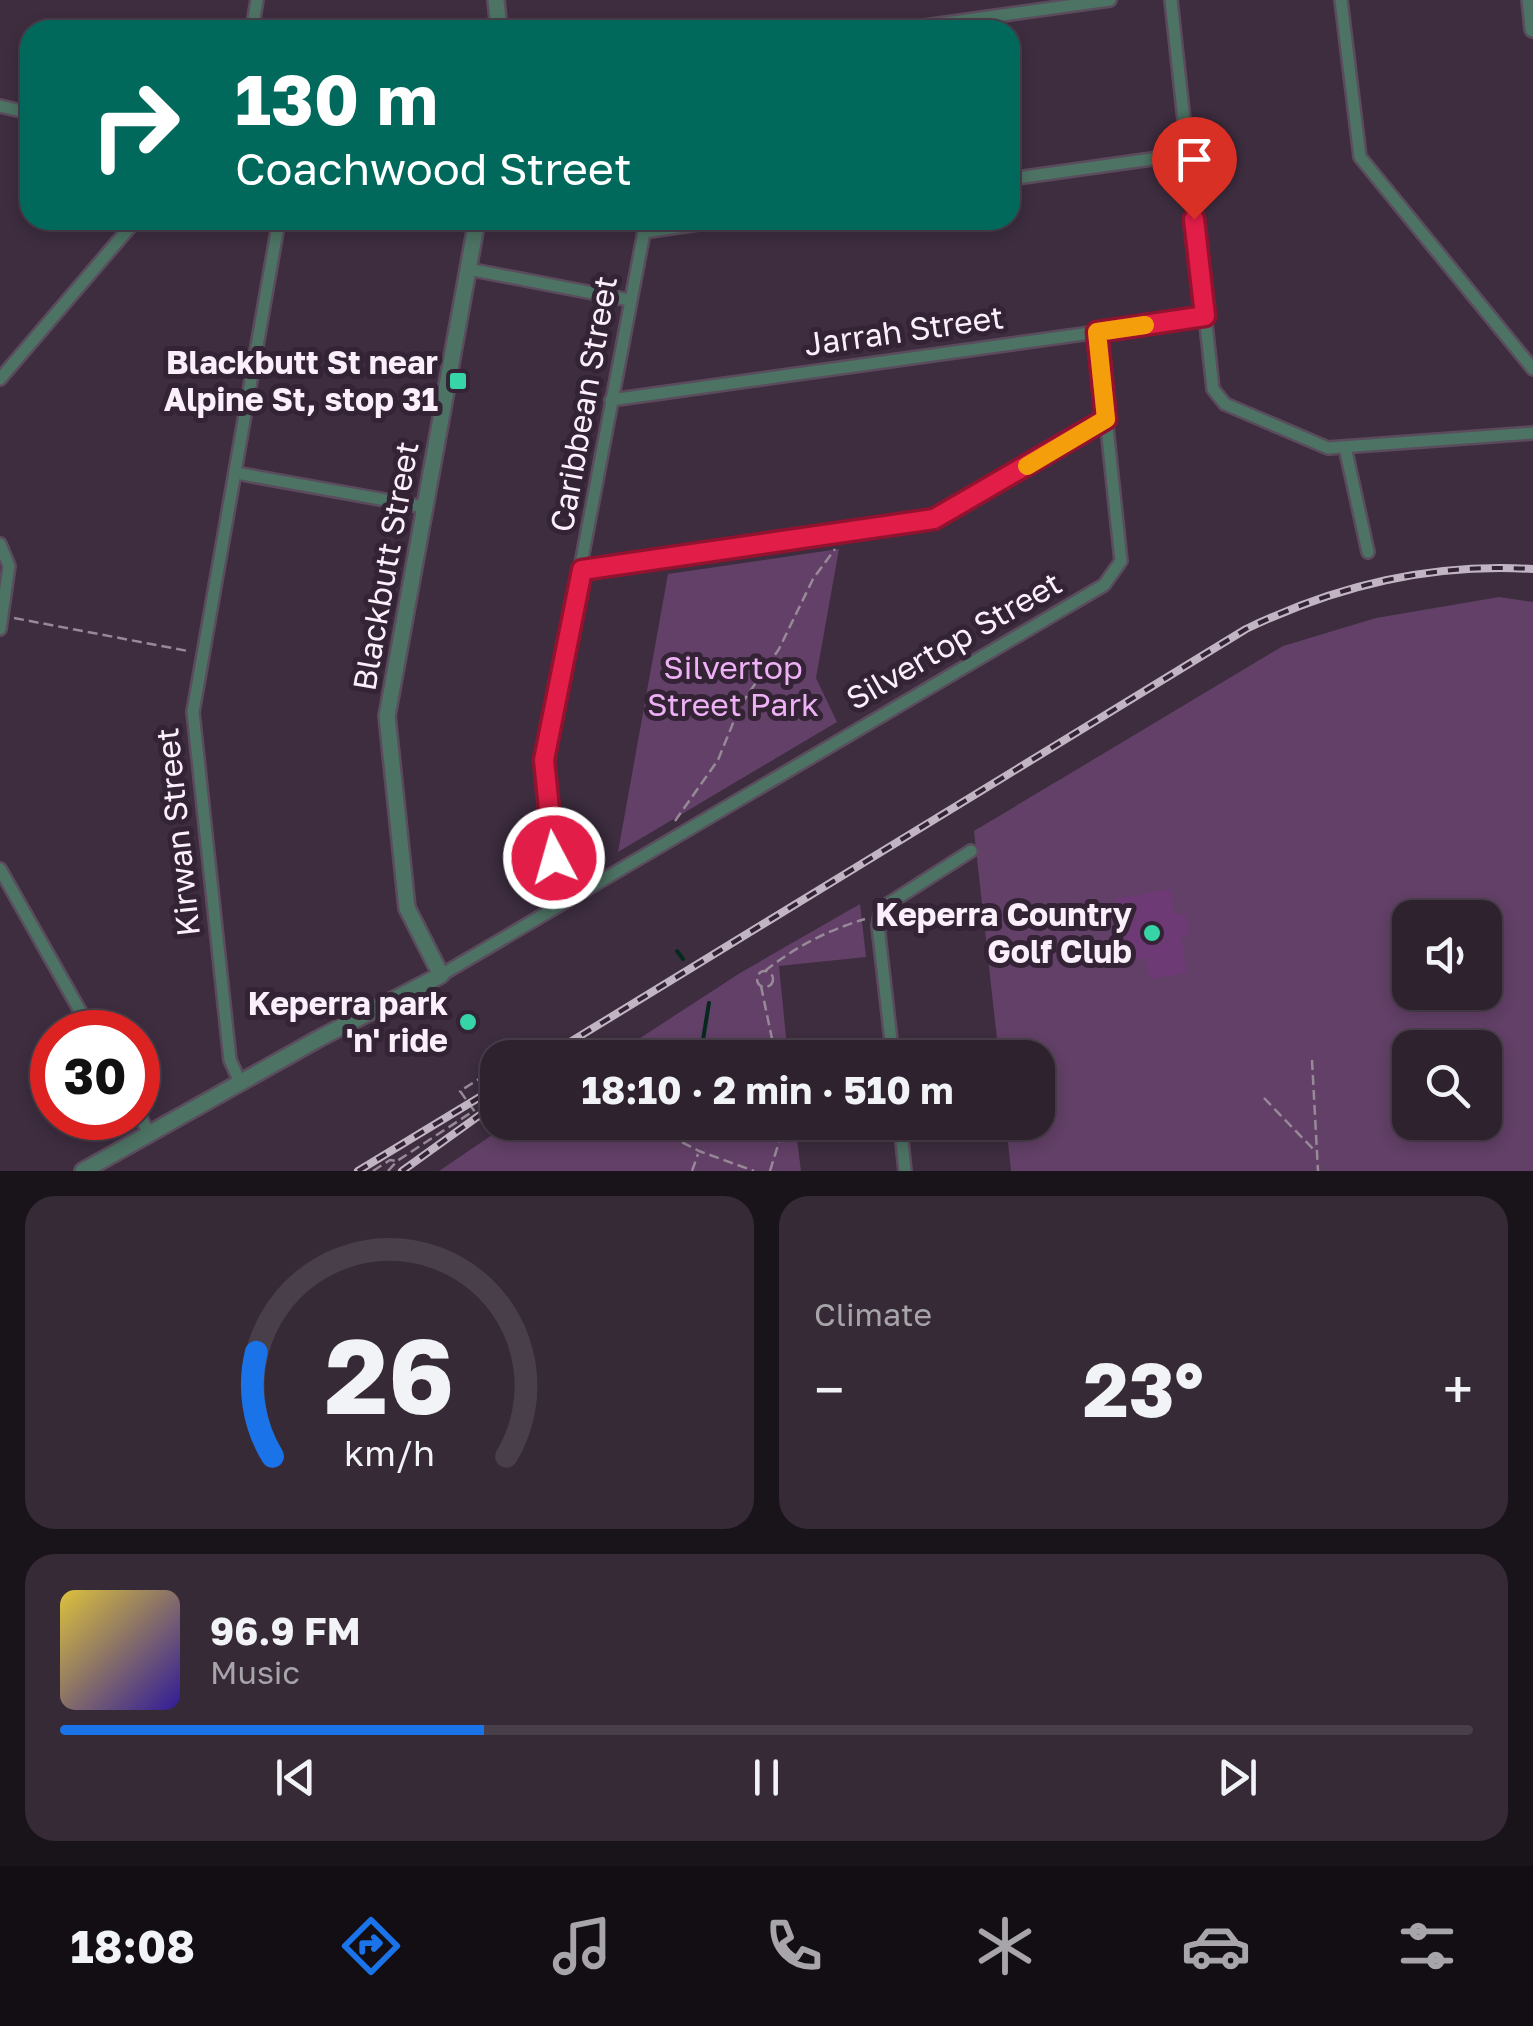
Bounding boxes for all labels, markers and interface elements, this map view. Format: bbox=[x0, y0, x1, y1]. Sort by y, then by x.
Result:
text: 130 m bbox=[235, 56, 438, 140]
icon: right bbox=[70, 60, 200, 190]
pin bbox=[1152, 117, 1237, 220]
icon: arrive bbox=[1167, 132, 1222, 187]
text: Coachwood Street bbox=[235, 141, 632, 195]
street label: Caribbean Street bbox=[542, 273, 624, 535]
street label: Jarrah Street bbox=[802, 297, 1006, 363]
place label: Blackbutt St near Alpine St, stop 31 bbox=[164, 343, 438, 418]
marker: Blackbutt St near Alpine St, stop 31 bbox=[447, 370, 469, 392]
street label: Blackbutt Street bbox=[344, 438, 426, 693]
street label: Silvertop Street bbox=[839, 563, 1068, 717]
park label: Silvertop Street Park bbox=[647, 648, 819, 723]
street label: Kirwan Street bbox=[147, 726, 207, 938]
position arrow bbox=[502, 806, 606, 910]
place label: Keperra Country Golf Club bbox=[875, 895, 1132, 970]
map controls bbox=[1392, 900, 1502, 1140]
button: sound bbox=[1392, 900, 1502, 1010]
marker: Keperra Country Golf Club bbox=[1141, 922, 1163, 944]
place label: Keperra park 'n' ride bbox=[248, 984, 448, 1059]
speed limit sign: 30 bbox=[30, 1010, 160, 1140]
marker: Keperra park 'n' ride bbox=[457, 1011, 479, 1033]
button: search bbox=[1392, 1030, 1502, 1140]
text: 18:10 · 2 min · 510 m bbox=[581, 1067, 954, 1112]
text: Climate bbox=[814, 1295, 932, 1333]
text: 26 bbox=[325, 1312, 454, 1437]
text: 23° bbox=[1083, 1343, 1204, 1434]
text: − bbox=[814, 1356, 844, 1422]
text: + bbox=[1443, 1356, 1473, 1422]
text: km/h bbox=[344, 1431, 435, 1474]
text: 96.9 FM bbox=[210, 1608, 360, 1653]
text: Music bbox=[210, 1653, 300, 1691]
icon: previous bbox=[268, 1750, 323, 1805]
icon: pause bbox=[739, 1750, 794, 1805]
icon: next bbox=[1210, 1750, 1265, 1805]
icon: directions bbox=[336, 1911, 406, 1981]
icon: music bbox=[547, 1911, 617, 1981]
icon: phone bbox=[759, 1911, 829, 1981]
icon: climate bbox=[970, 1911, 1040, 1981]
icon: car bbox=[1181, 1911, 1251, 1981]
icon: filters bbox=[1392, 1911, 1462, 1981]
text: 18:08 bbox=[71, 1919, 195, 1973]

